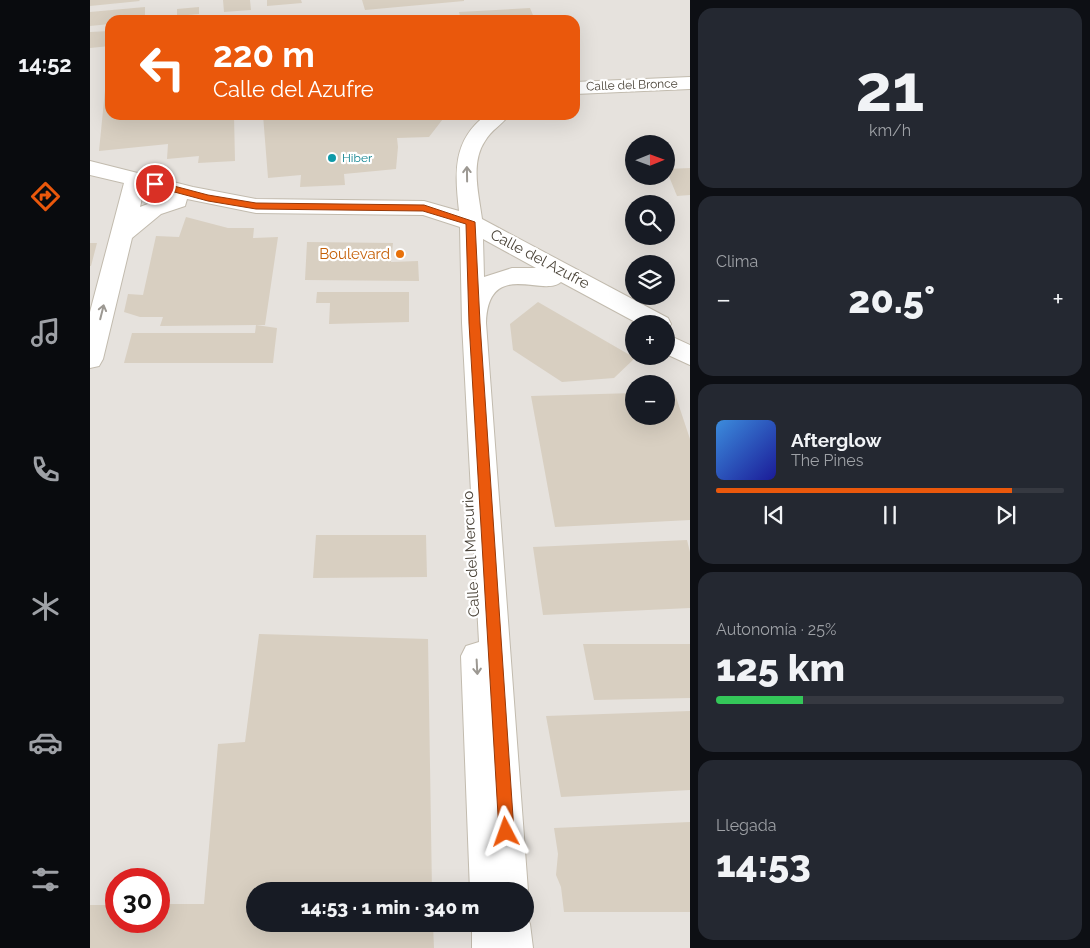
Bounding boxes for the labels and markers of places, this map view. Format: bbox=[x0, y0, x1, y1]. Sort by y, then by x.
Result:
place label: Hiber bbox=[342, 151, 373, 165]
marker: Hiber bbox=[326, 152, 338, 164]
pin bbox=[134, 163, 176, 205]
place label: Boulevard bbox=[319, 245, 390, 263]
marker: Boulevard bbox=[394, 248, 406, 260]

